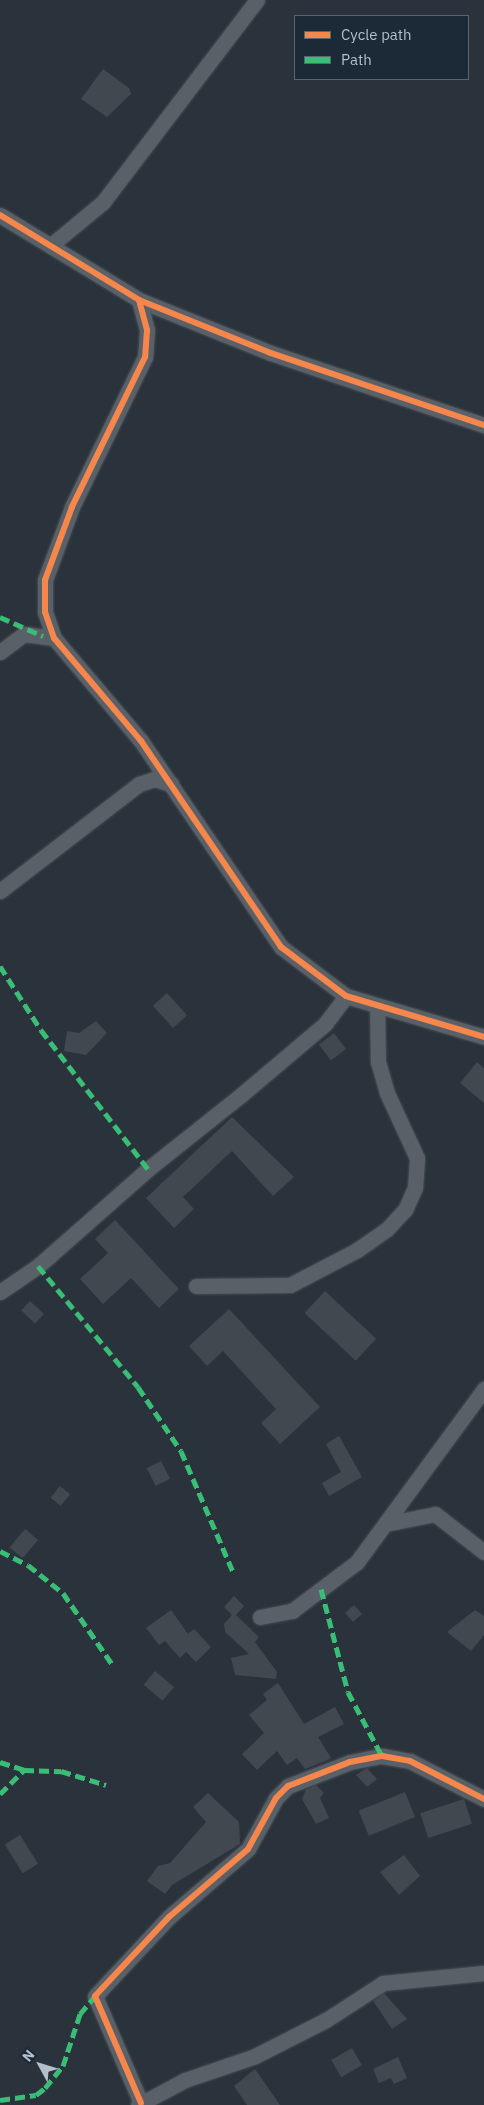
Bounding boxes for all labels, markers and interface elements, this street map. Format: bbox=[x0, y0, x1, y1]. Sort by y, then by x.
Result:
legend bbox=[294, 15, 469, 80]
text: Cycle path bbox=[341, 25, 412, 44]
text: Path bbox=[341, 50, 372, 69]
north arrow bbox=[15, 2040, 65, 2090]
text: N bbox=[18, 2046, 39, 2065]

